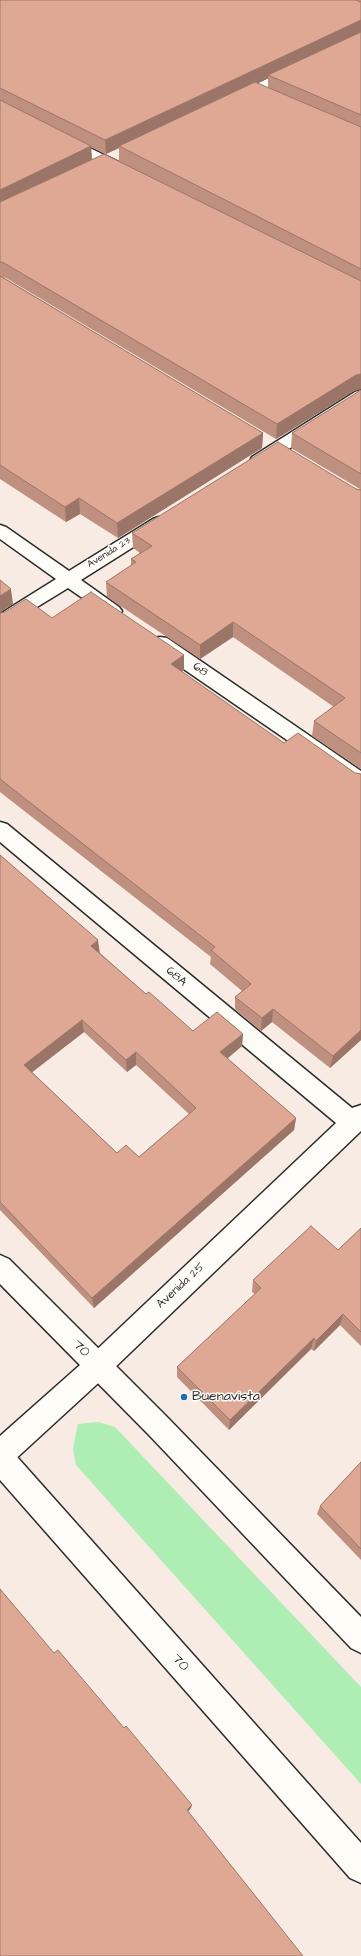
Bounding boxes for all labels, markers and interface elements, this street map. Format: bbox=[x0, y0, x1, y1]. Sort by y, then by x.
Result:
street label: Avenida 23 bbox=[85, 535, 133, 571]
street label: 68 bbox=[190, 660, 210, 680]
street label: 68A bbox=[163, 964, 189, 990]
street label: Avenida 25 bbox=[154, 1260, 208, 1312]
street label: 70 bbox=[69, 1337, 93, 1361]
place label: Buenavista bbox=[192, 1389, 260, 1405]
marker: Buenavista bbox=[179, 1392, 189, 1402]
street label: 70 bbox=[168, 1651, 192, 1675]

